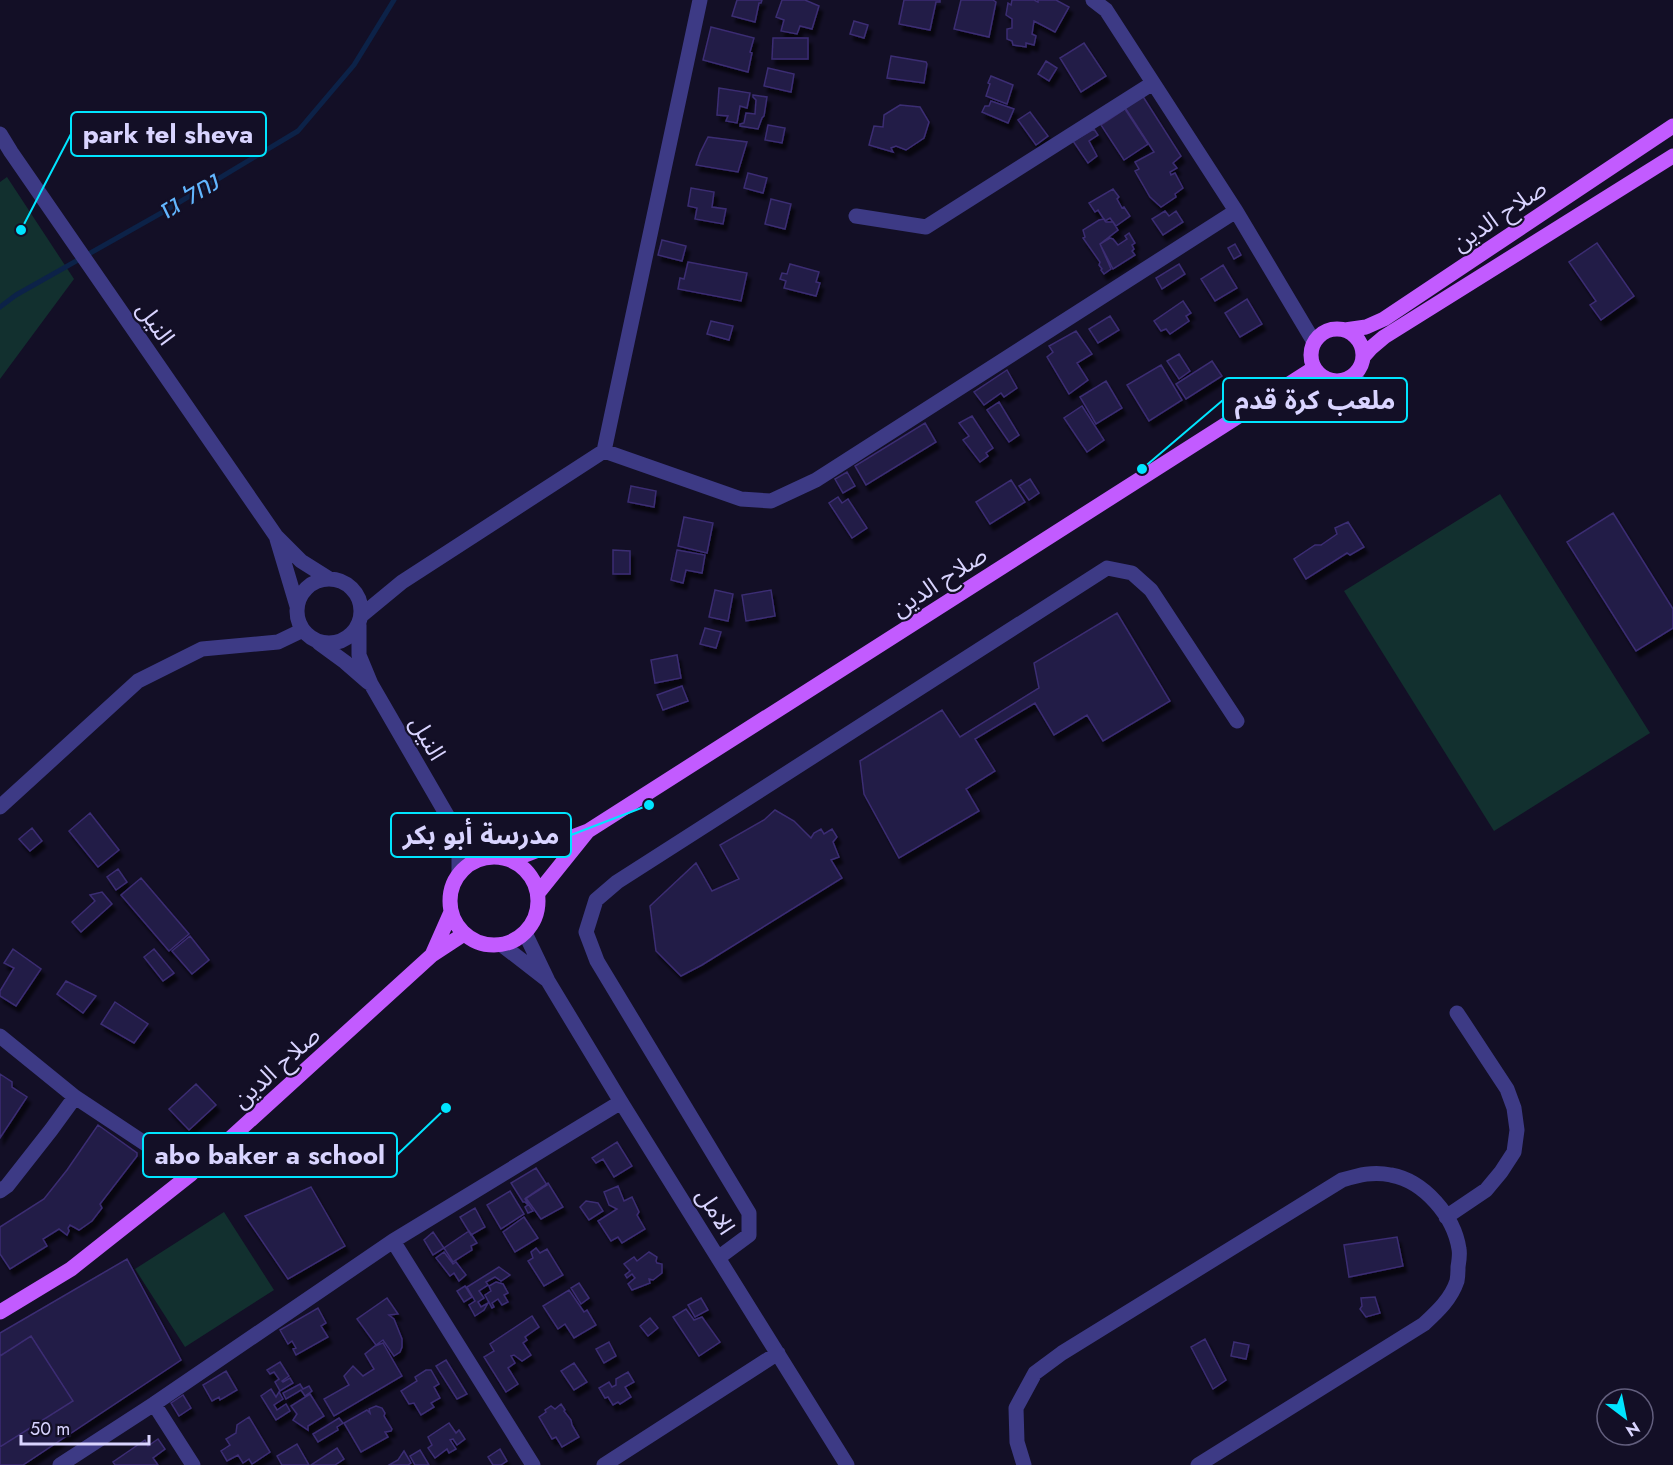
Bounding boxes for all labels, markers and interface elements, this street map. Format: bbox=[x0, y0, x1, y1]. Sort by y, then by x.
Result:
callout: park tel sheva bbox=[71, 112, 266, 156]
text: park tel sheva bbox=[83, 115, 253, 153]
water label: נחל גז bbox=[150, 162, 227, 229]
street label: صلاح الدين bbox=[1444, 170, 1554, 260]
street label: النيل bbox=[128, 294, 184, 352]
callout: ملعب كرة قدم bbox=[1223, 378, 1407, 422]
text: ملعب كرة قدم bbox=[1235, 381, 1395, 420]
street label: صلاح الدين bbox=[884, 537, 994, 625]
street label: النيل bbox=[401, 709, 455, 767]
callout: مدرسة أبو بكر bbox=[391, 813, 571, 857]
text: مدرسة أبو بكر bbox=[402, 816, 559, 854]
street label: صلاح الدين bbox=[224, 1018, 328, 1116]
callout: abo baker a school bbox=[143, 1133, 397, 1177]
text: abo baker a school bbox=[155, 1136, 385, 1174]
street label: الامل bbox=[688, 1181, 744, 1241]
north arrow bbox=[1595, 1387, 1655, 1447]
scale bar bbox=[21, 1408, 148, 1446]
text: 50 m bbox=[30, 1416, 70, 1442]
text: N bbox=[1621, 1416, 1644, 1442]

